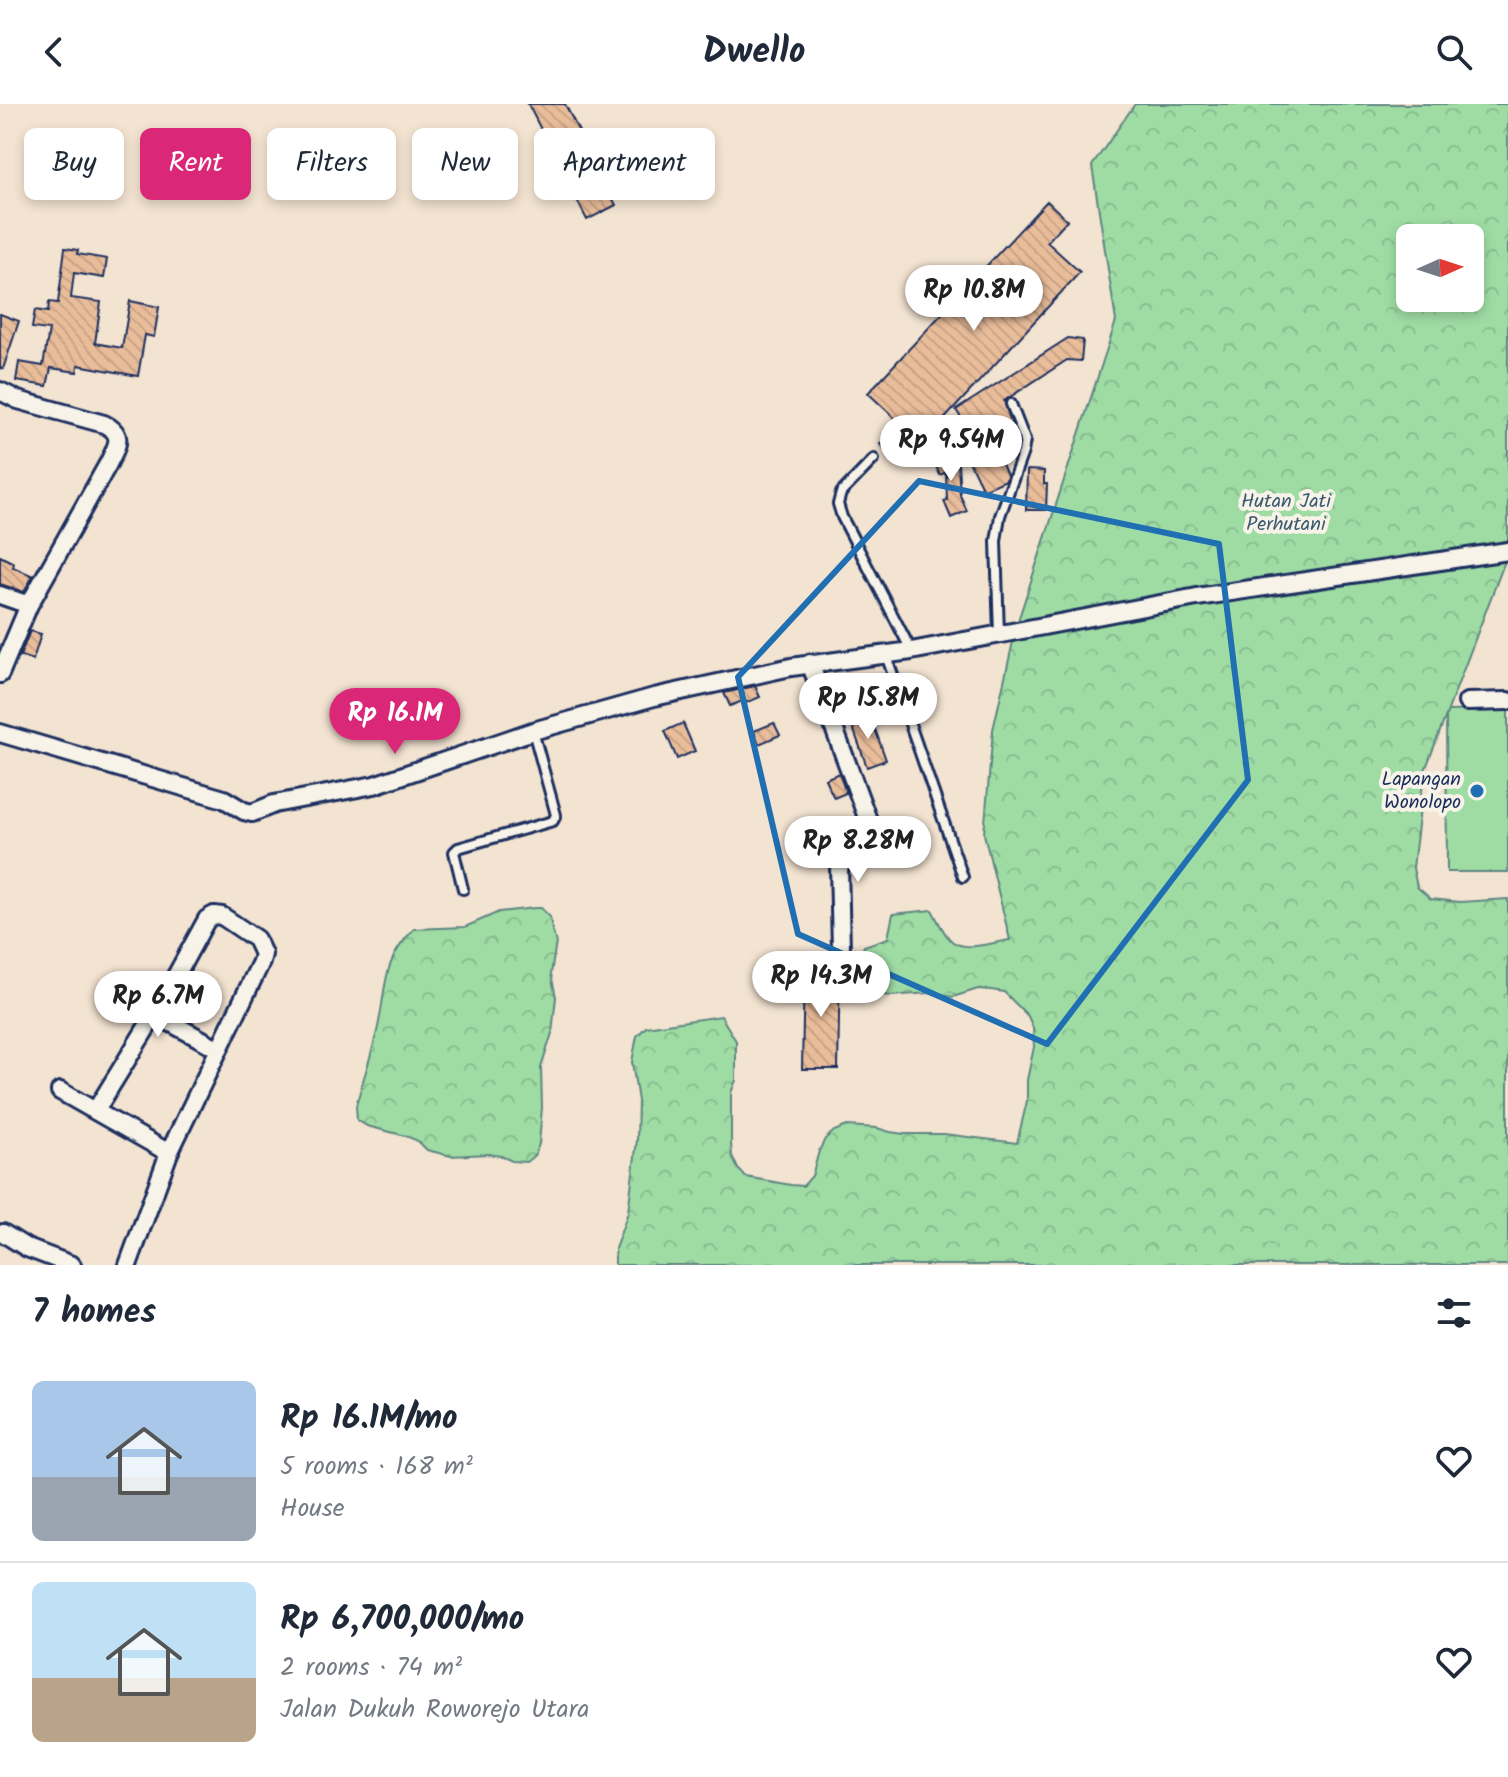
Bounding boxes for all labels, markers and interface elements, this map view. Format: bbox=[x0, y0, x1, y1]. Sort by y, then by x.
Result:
text: Dwello bbox=[703, 24, 805, 81]
icon: back bbox=[32, 30, 76, 74]
icon: search bbox=[1432, 30, 1476, 74]
chip: Buy bbox=[24, 128, 124, 200]
chip: Rent bbox=[140, 128, 251, 200]
chip: Filters bbox=[267, 128, 396, 200]
chip: New bbox=[412, 128, 518, 200]
chip: Apartment bbox=[534, 128, 715, 200]
north arrow bbox=[1396, 224, 1484, 312]
map controls bbox=[1396, 224, 1484, 312]
pin: Rp 10.8M bbox=[891, 265, 1057, 333]
text: Rp 10.8M bbox=[923, 270, 1025, 312]
pin: Rp 9.54M bbox=[868, 415, 1034, 483]
text: Rp 9.54M bbox=[898, 420, 1004, 462]
park label: Hutan Jati Perhutani bbox=[1241, 486, 1332, 541]
pin: Rp 15.8M bbox=[785, 673, 951, 741]
text: Rp 15.8M bbox=[817, 678, 919, 720]
pin: Rp 16.1M bbox=[312, 688, 478, 756]
text: Rp 16.1M bbox=[347, 693, 443, 735]
place label: Lapangan Wonolopo bbox=[1382, 764, 1461, 819]
marker: Lapangan Wonolopo bbox=[1468, 782, 1486, 800]
pin: Rp 8.28M bbox=[775, 816, 941, 884]
text: Rp 8.28M bbox=[802, 821, 914, 863]
pin: Rp 14.3M bbox=[738, 951, 904, 1019]
text: Rp 14.3M bbox=[770, 956, 872, 998]
pin: Rp 6.7M bbox=[84, 971, 232, 1039]
text: Rp 6.7M bbox=[112, 976, 204, 1018]
text: 7 homes bbox=[32, 1286, 156, 1340]
icon: filters bbox=[1432, 1291, 1476, 1335]
text: Rp 16.1M/mo bbox=[280, 1392, 457, 1446]
icon: home bbox=[96, 1413, 192, 1509]
icon: heart bbox=[1432, 1439, 1476, 1483]
text: 5 rooms · 168 m² bbox=[280, 1446, 473, 1488]
text: House bbox=[280, 1488, 344, 1530]
text: Rp 6,700,000/mo bbox=[280, 1593, 524, 1647]
icon: home bbox=[96, 1614, 192, 1710]
icon: heart bbox=[1432, 1640, 1476, 1684]
text: 2 rooms · 74 m² bbox=[280, 1647, 462, 1689]
text: Jalan Dukuh Roworejo Utara bbox=[280, 1689, 590, 1731]

